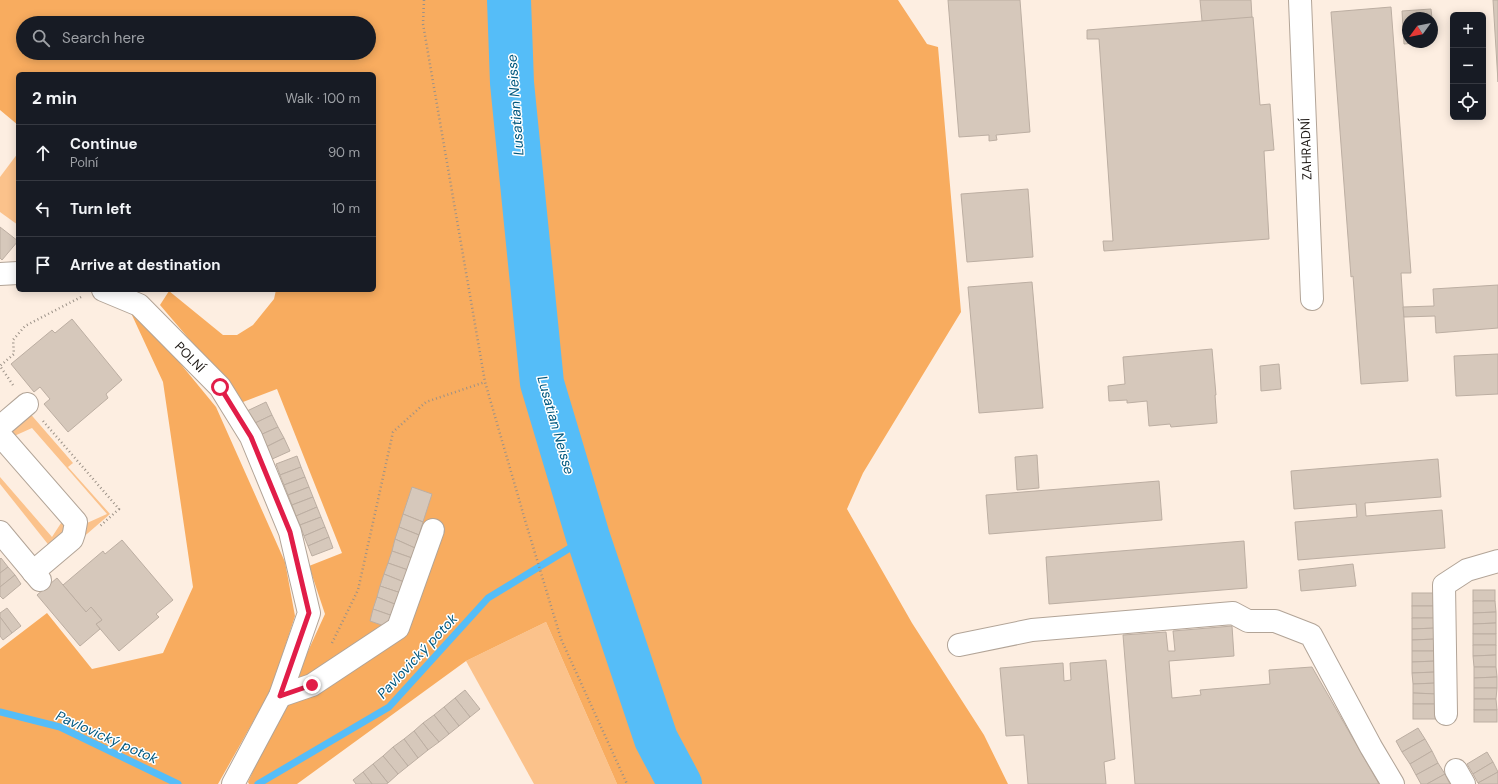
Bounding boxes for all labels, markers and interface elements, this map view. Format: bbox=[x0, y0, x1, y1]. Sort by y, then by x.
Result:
north arrow bbox=[1402, 12, 1438, 48]
map controls bbox=[1450, 12, 1486, 120]
button: + bbox=[1450, 12, 1486, 48]
search box bbox=[16, 16, 376, 60]
icon: search bbox=[30, 27, 52, 49]
text: Search here bbox=[62, 28, 145, 48]
button: − bbox=[1450, 48, 1486, 84]
water label: Lusatian Neisse bbox=[502, 54, 528, 156]
button: locate bbox=[1450, 84, 1486, 120]
text: 2 min bbox=[32, 87, 77, 109]
text: Walk · 100 m bbox=[285, 90, 360, 107]
street label: ZAHRADNÍ bbox=[1295, 118, 1316, 180]
text: Continue bbox=[70, 134, 138, 154]
icon: ahead bbox=[32, 142, 54, 164]
text: 90 m bbox=[328, 144, 360, 161]
text: Polní bbox=[70, 154, 98, 171]
icon: left bbox=[32, 198, 54, 220]
text: Turn left bbox=[70, 199, 131, 219]
text: 10 m bbox=[332, 200, 360, 217]
icon: arrive bbox=[32, 254, 54, 276]
text: Arrive at destination bbox=[70, 255, 221, 275]
street label: POLNÍ bbox=[171, 337, 210, 376]
water label: Lusatian Neisse bbox=[533, 374, 579, 476]
route start bbox=[211, 378, 229, 396]
water label: Pavlovický potok bbox=[373, 609, 462, 702]
route end bbox=[303, 676, 321, 694]
water label: Pavlovický potok bbox=[53, 706, 162, 768]

